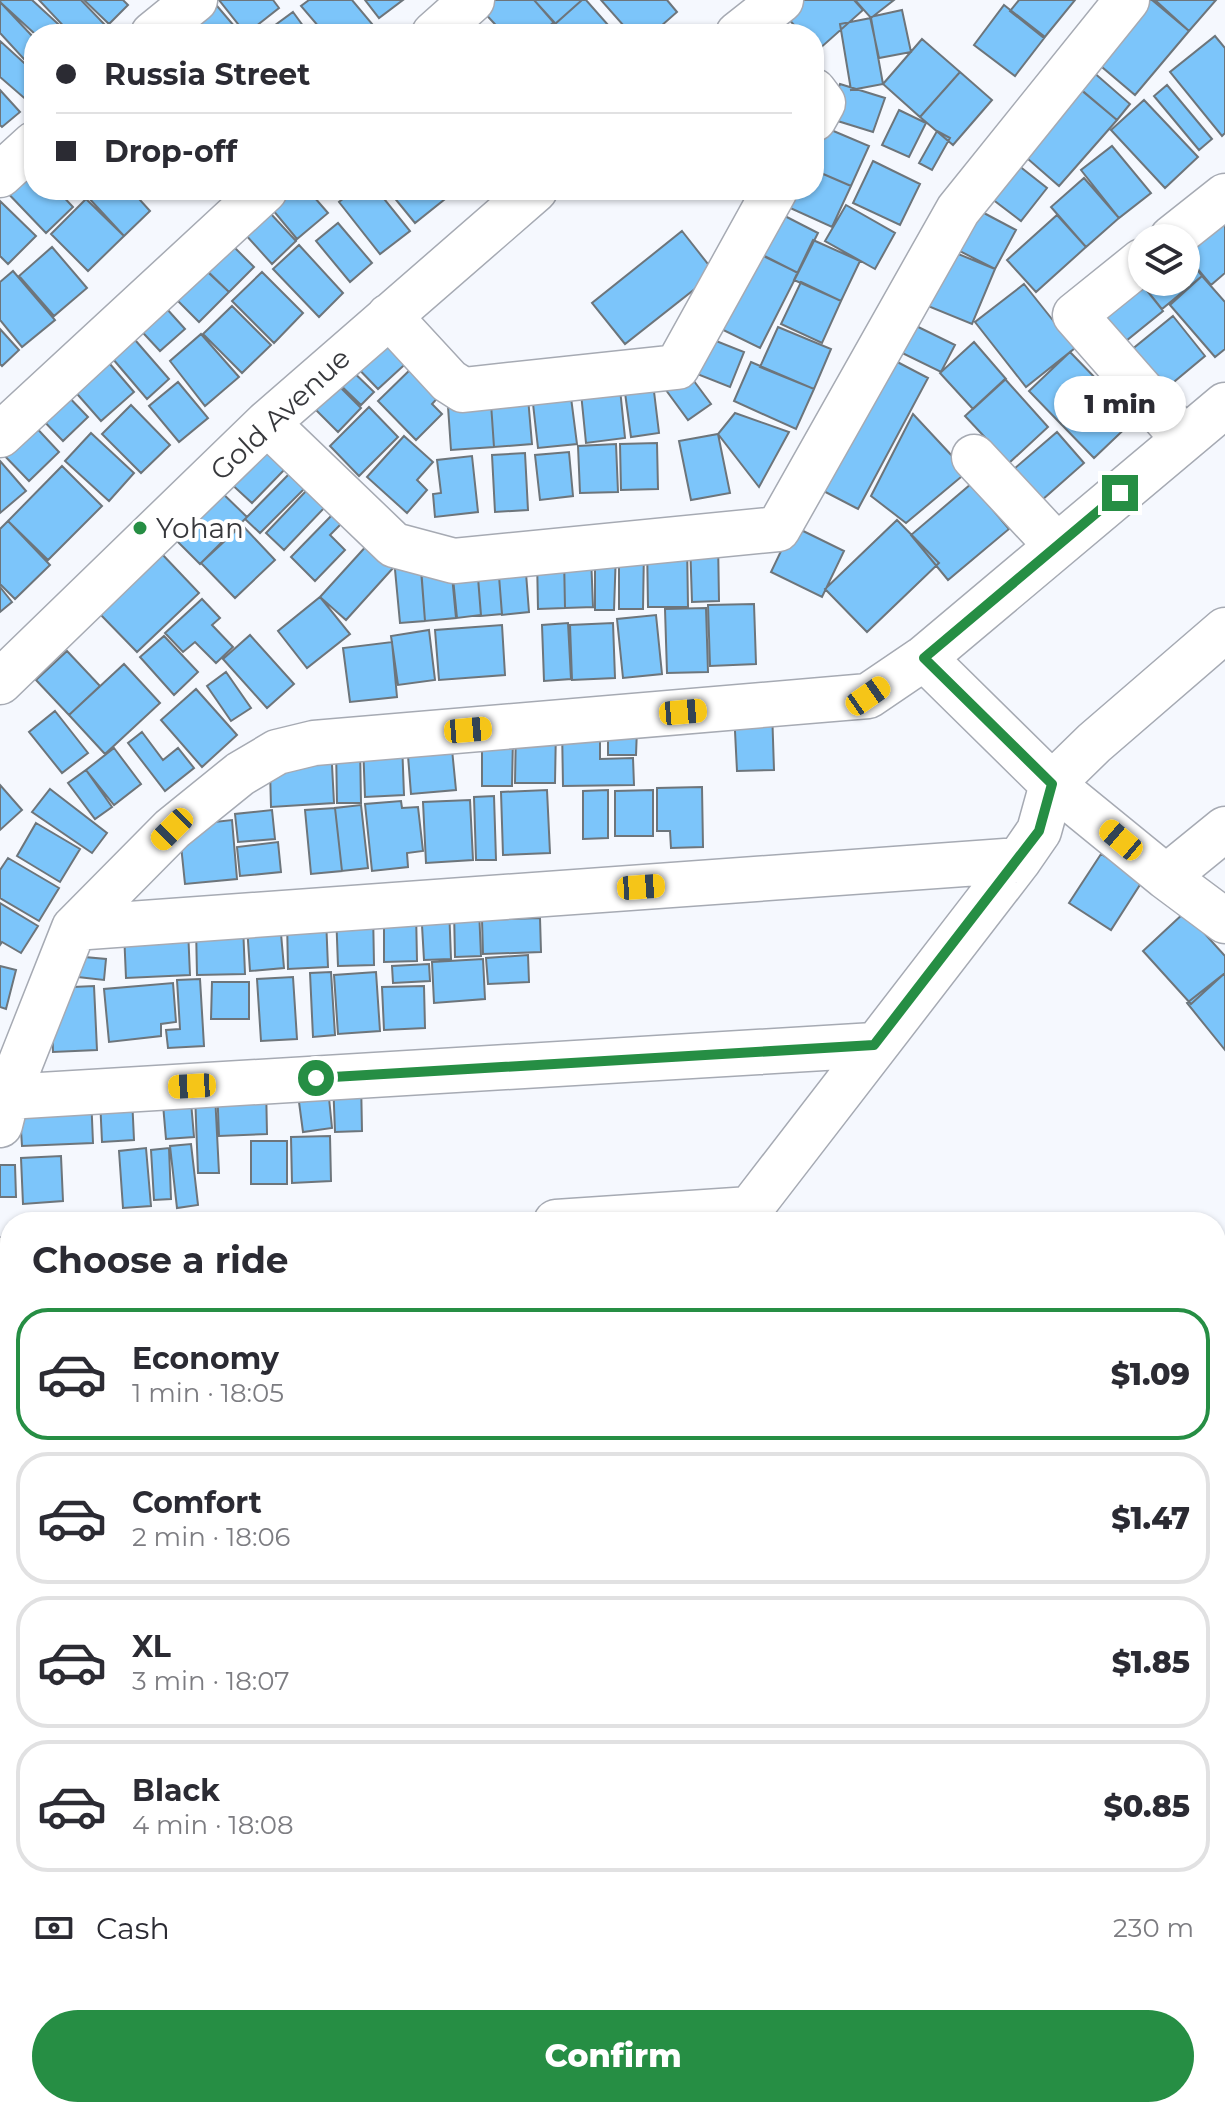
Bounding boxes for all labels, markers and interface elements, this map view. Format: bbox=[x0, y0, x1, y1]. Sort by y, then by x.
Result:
text: Russia Street bbox=[104, 56, 310, 93]
text: Drop-off bbox=[104, 133, 237, 170]
map controls bbox=[1128, 224, 1200, 296]
button: layers bbox=[1128, 224, 1200, 296]
street label: Gold Avenue bbox=[203, 341, 357, 487]
callout: 1 min bbox=[1054, 377, 1186, 433]
text: 1 min bbox=[1084, 388, 1156, 420]
route end bbox=[1102, 475, 1138, 511]
place label: Yohan bbox=[156, 511, 244, 545]
marker: Yohan bbox=[131, 519, 149, 537]
car bbox=[841, 672, 895, 720]
car bbox=[658, 698, 708, 726]
car bbox=[443, 716, 493, 744]
car bbox=[147, 804, 197, 854]
car bbox=[1095, 815, 1147, 865]
car bbox=[616, 873, 666, 901]
route start bbox=[298, 1060, 334, 1096]
car bbox=[167, 1073, 217, 1099]
text: Choose a ride bbox=[32, 1238, 289, 1282]
icon: car bbox=[36, 1338, 108, 1410]
text: Economy bbox=[132, 1340, 279, 1377]
text: $1.09 bbox=[1111, 1356, 1190, 1393]
text: 1 min · 18:05 bbox=[132, 1377, 284, 1409]
icon: car bbox=[36, 1482, 108, 1554]
text: Comfort bbox=[132, 1484, 262, 1521]
text: $1.47 bbox=[1111, 1500, 1190, 1537]
text: 2 min · 18:06 bbox=[132, 1521, 290, 1553]
icon: car bbox=[36, 1626, 108, 1698]
text: XL bbox=[132, 1628, 171, 1665]
text: $1.85 bbox=[1112, 1644, 1190, 1681]
text: 3 min · 18:07 bbox=[132, 1665, 290, 1697]
icon: car bbox=[36, 1770, 108, 1842]
text: Black bbox=[132, 1772, 220, 1809]
text: $0.85 bbox=[1103, 1788, 1190, 1825]
text: 4 min · 18:08 bbox=[132, 1809, 294, 1841]
icon: cash bbox=[32, 1906, 76, 1950]
text: Cash bbox=[96, 1910, 170, 1947]
text: 230 m bbox=[1113, 1912, 1194, 1944]
button: Confirm bbox=[32, 2010, 1194, 2102]

